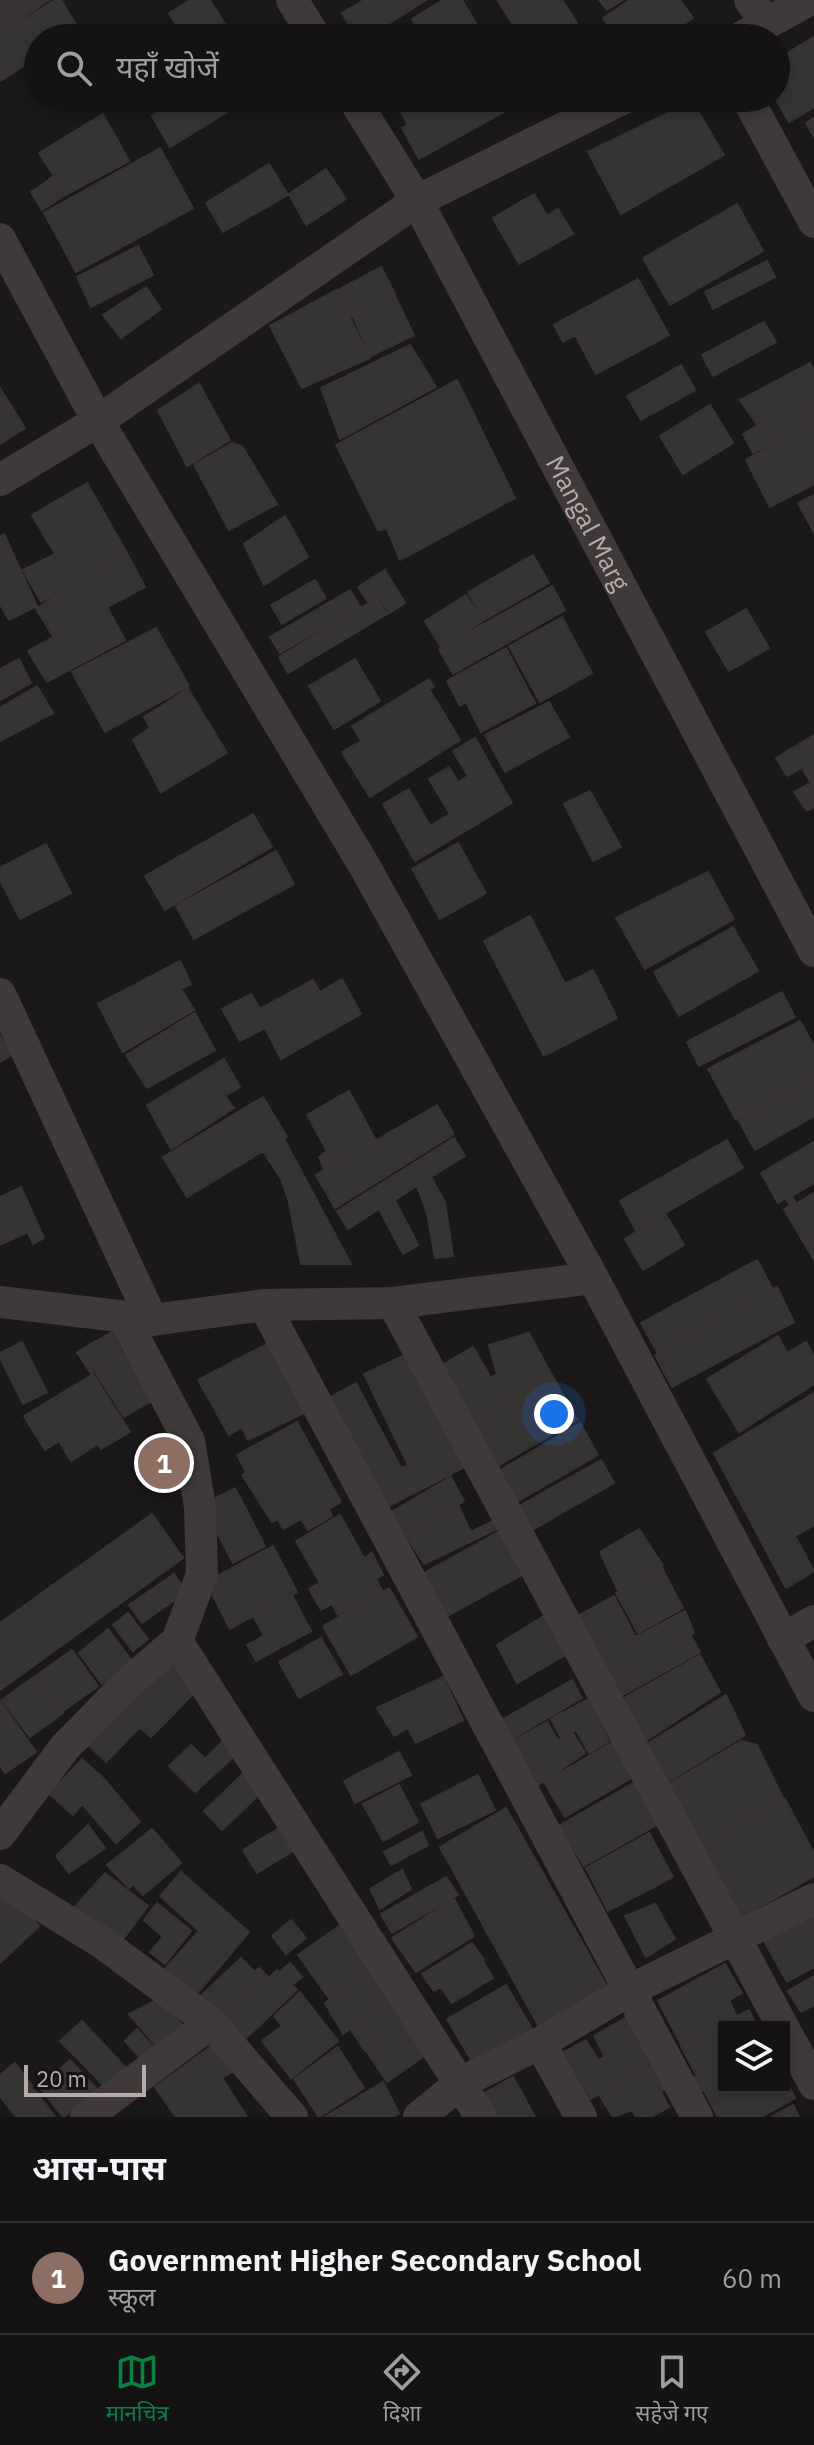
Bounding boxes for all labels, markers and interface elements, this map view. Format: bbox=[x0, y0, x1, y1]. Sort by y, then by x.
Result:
search box bbox=[24, 24, 790, 112]
icon: search bbox=[52, 46, 96, 90]
text: यहाँ खोजें bbox=[116, 47, 219, 86]
street label: Mangal Marg bbox=[539, 449, 638, 597]
your location bbox=[534, 1394, 574, 1434]
pin: 1 bbox=[138, 1433, 190, 1493]
map controls bbox=[718, 2021, 790, 2093]
button: layers bbox=[718, 2021, 790, 2093]
scale bar bbox=[24, 2061, 146, 2097]
text: 20 m bbox=[36, 2064, 87, 2093]
text: आस-पास bbox=[32, 2145, 166, 2189]
text: Government Higher Secondary School bbox=[108, 2240, 641, 2279]
text: 1 bbox=[50, 2261, 66, 2295]
text: 60 m bbox=[722, 2261, 782, 2295]
text: स्कूल bbox=[108, 2279, 156, 2313]
tab: मानचित्र bbox=[106, 2350, 169, 2430]
tab: दिशा bbox=[380, 2350, 424, 2430]
tab: सहेजे गए bbox=[636, 2350, 708, 2430]

